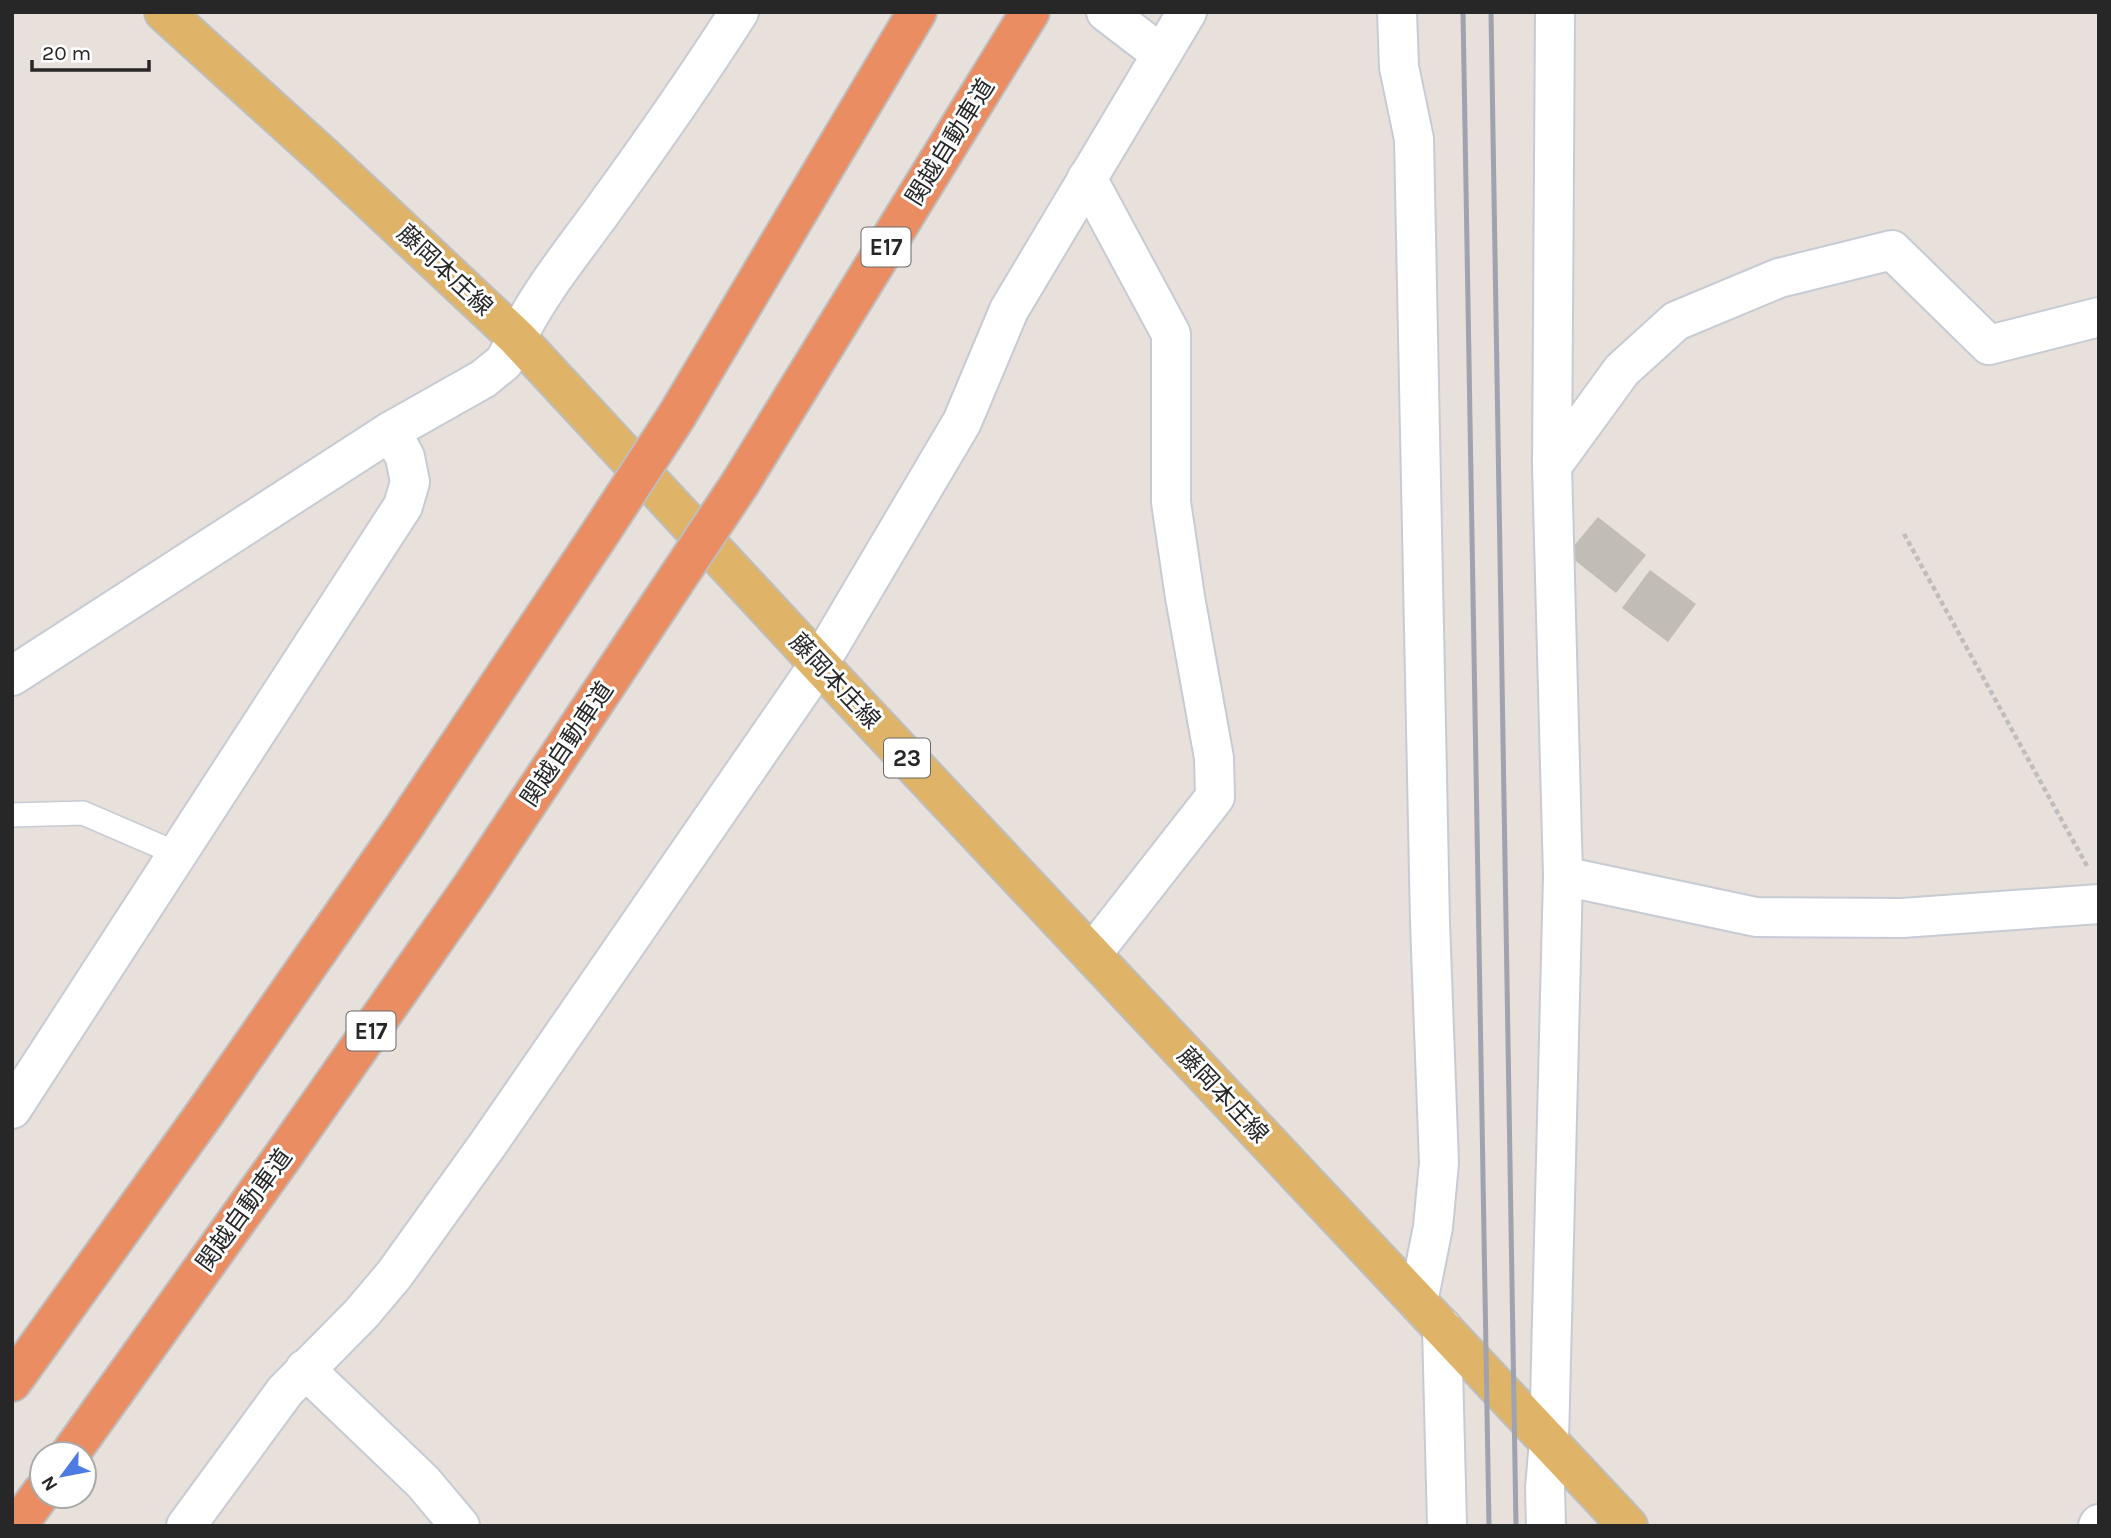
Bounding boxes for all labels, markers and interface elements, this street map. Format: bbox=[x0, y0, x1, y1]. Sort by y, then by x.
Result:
scale bar bbox=[32, 28, 149, 72]
text: 20 m bbox=[42, 41, 91, 65]
street label: 関越自動車道 bbox=[900, 74, 1000, 210]
street label: 藤岡本庄線 bbox=[392, 219, 498, 321]
road number: E17 bbox=[862, 228, 910, 266]
street label: 藤岡本庄線 bbox=[784, 628, 886, 734]
street label: 関越自動車道 bbox=[515, 676, 619, 812]
road number: 23 bbox=[884, 738, 930, 778]
road number: E17 bbox=[346, 1012, 396, 1050]
street label: 藤岡本庄線 bbox=[1172, 1042, 1274, 1148]
street label: 関越自動車道 bbox=[190, 1144, 298, 1276]
north arrow bbox=[28, 1440, 98, 1510]
text: N bbox=[36, 1472, 62, 1495]

